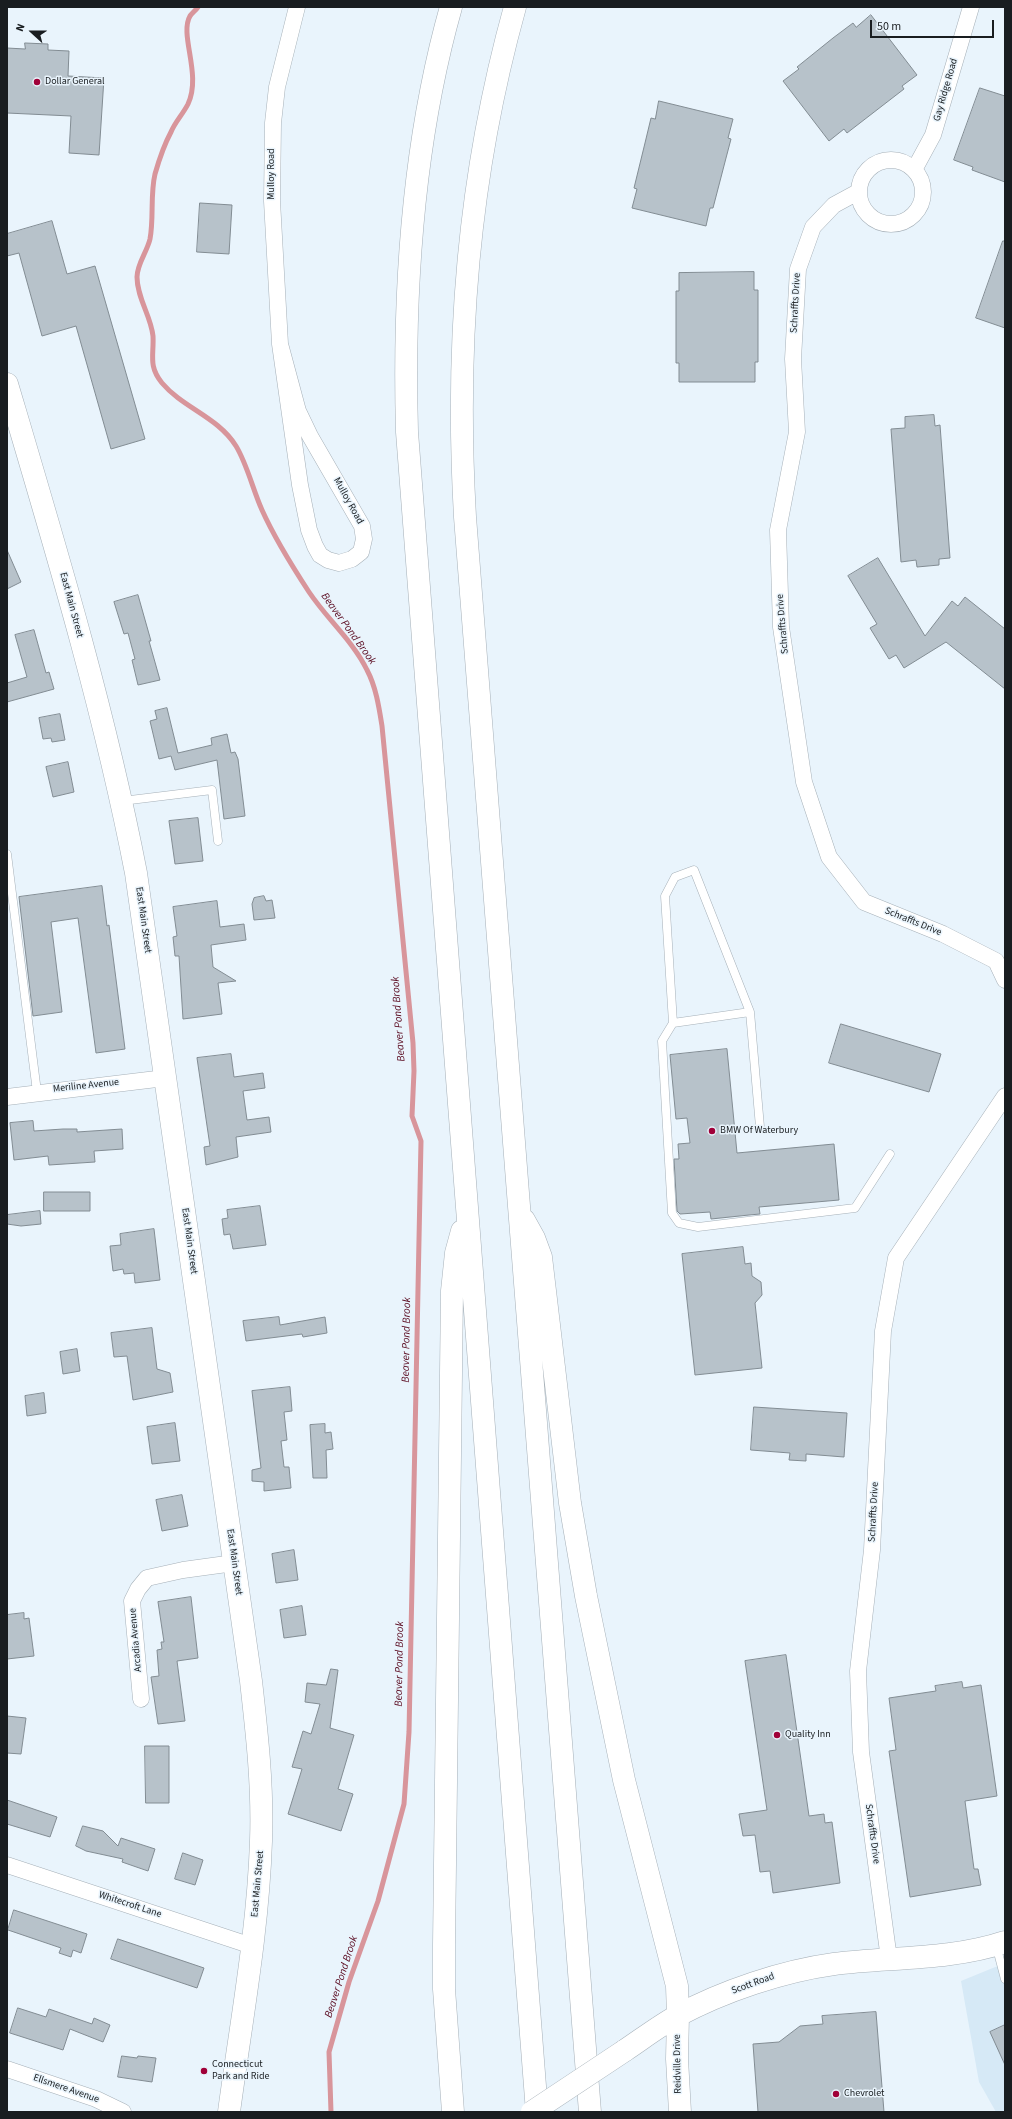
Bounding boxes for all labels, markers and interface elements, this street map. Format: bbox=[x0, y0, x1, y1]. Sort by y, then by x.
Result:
north arrow bbox=[12, 12, 52, 52]
scale bar bbox=[872, 12, 996, 38]
text: 50 m bbox=[877, 18, 901, 35]
text: N bbox=[12, 21, 29, 34]
street label: Gay Ridge Road bbox=[931, 57, 961, 123]
place label: Dollar General bbox=[45, 76, 105, 88]
marker: Dollar General bbox=[32, 77, 42, 87]
street label: Mulloy Road bbox=[266, 148, 278, 200]
street label: Schraffts Drive bbox=[788, 273, 804, 333]
street label: Mulloy Road bbox=[330, 476, 366, 526]
street label: East Main Street bbox=[57, 571, 85, 639]
water label: Beaver Pond Brook bbox=[318, 591, 378, 667]
street label: Schraffts Drive bbox=[774, 594, 792, 654]
street label: East Main Street bbox=[132, 886, 154, 954]
street label: Schraffts Drive bbox=[883, 905, 943, 939]
water label: Beaver Pond Brook bbox=[389, 976, 409, 1062]
street label: Meriline Avenue bbox=[52, 1077, 120, 1095]
place label: BMW Of Waterbury bbox=[720, 1125, 798, 1137]
marker: BMW Of Waterbury bbox=[707, 1126, 717, 1136]
street label: East Main Street bbox=[178, 1207, 200, 1275]
water label: Beaver Pond Brook bbox=[400, 1297, 414, 1383]
street label: Schraffts Drive bbox=[866, 1482, 882, 1542]
street label: East Main Street bbox=[223, 1528, 245, 1596]
street label: Arcadia Avenue bbox=[127, 1608, 145, 1672]
water label: Beaver Pond Brook bbox=[393, 1621, 407, 1707]
place label: Quality Inn bbox=[785, 1729, 831, 1741]
marker: Quality Inn bbox=[772, 1730, 782, 1740]
street label: Schraffts Drive bbox=[862, 1803, 882, 1865]
street label: East Main Street bbox=[249, 1850, 267, 1918]
street label: Whitecroft Lane bbox=[97, 1889, 163, 1921]
water label: Beaver Pond Brook bbox=[323, 1934, 361, 2020]
street label: Scott Road bbox=[730, 1971, 776, 1997]
street label: Reidville Drive bbox=[671, 2034, 685, 2094]
place label: Connecticut Park and Ride bbox=[212, 2059, 269, 2082]
marker: Connecticut Park and Ride bbox=[199, 2066, 209, 2076]
street label: Ellsmere Avenue bbox=[31, 2072, 101, 2106]
place label: Chevrolet bbox=[844, 2088, 884, 2100]
marker: Chevrolet bbox=[831, 2089, 841, 2099]

